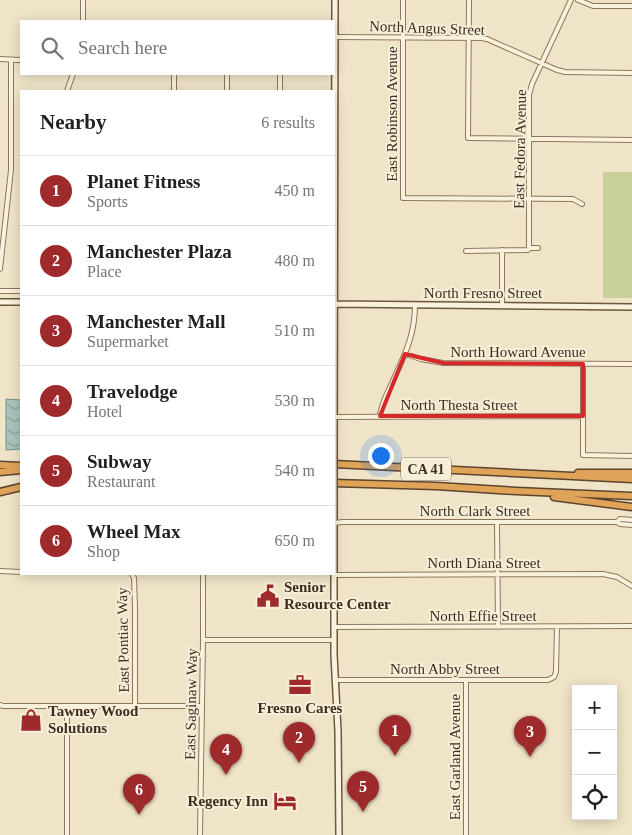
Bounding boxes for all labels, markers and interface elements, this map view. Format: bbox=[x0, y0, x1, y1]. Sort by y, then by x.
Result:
street label: North Angus Street bbox=[369, 18, 486, 38]
search box bbox=[20, 20, 335, 75]
icon: search bbox=[38, 34, 66, 62]
text: Search here bbox=[78, 37, 167, 58]
street label: East Robinson Avenue bbox=[384, 46, 400, 182]
street label: East Fedora Avenue bbox=[511, 89, 529, 209]
text: Nearby bbox=[40, 110, 107, 134]
text: 6 results bbox=[261, 114, 315, 131]
text: Planet Fitness bbox=[87, 171, 200, 192]
text: 1 bbox=[52, 182, 60, 199]
text: 450 m bbox=[275, 182, 315, 199]
text: Sports bbox=[87, 193, 128, 210]
text: Manchester Plaza bbox=[87, 241, 232, 262]
text: 2 bbox=[52, 252, 60, 269]
text: 480 m bbox=[275, 252, 315, 269]
text: Place bbox=[87, 263, 122, 280]
street label: North Fresno Street bbox=[424, 285, 543, 301]
text: Manchester Mall bbox=[87, 311, 225, 332]
text: 3 bbox=[52, 322, 60, 339]
text: 510 m bbox=[275, 322, 315, 339]
text: Supermarket bbox=[87, 333, 169, 350]
street label: North Howard Avenue bbox=[450, 344, 586, 360]
text: Travelodge bbox=[87, 381, 177, 402]
text: 4 bbox=[52, 392, 60, 409]
text: 530 m bbox=[275, 392, 315, 409]
street label: North Thesta Street bbox=[400, 397, 518, 413]
text: Hotel bbox=[87, 403, 123, 420]
your location bbox=[368, 443, 394, 469]
text: Subway bbox=[87, 451, 151, 472]
road number: CA 41 bbox=[401, 458, 451, 480]
text: 5 bbox=[52, 462, 60, 479]
text: 540 m bbox=[275, 462, 315, 479]
text: Restaurant bbox=[87, 473, 155, 490]
street label: North Clark Street bbox=[420, 503, 531, 519]
text: Wheel Max bbox=[87, 521, 180, 542]
text: 6 bbox=[52, 532, 60, 549]
text: 650 m bbox=[275, 532, 315, 549]
text: Shop bbox=[87, 543, 120, 560]
street label: North Diana Street bbox=[427, 555, 541, 571]
place label: Senior Resource Center bbox=[284, 579, 391, 612]
public building icon: Senior Resource Center bbox=[255, 583, 281, 609]
street label: East Pontiac Way bbox=[114, 587, 132, 693]
street label: North Effie Street bbox=[429, 608, 537, 624]
street label: East Saginaw Way bbox=[182, 647, 200, 760]
street label: North Abby Street bbox=[390, 661, 501, 677]
office icon: Fresno Cares bbox=[287, 672, 313, 698]
map controls bbox=[572, 685, 617, 820]
button: + bbox=[572, 685, 617, 730]
street label: East Garland Avenue bbox=[447, 693, 463, 820]
place label: Fresno Cares bbox=[258, 700, 343, 716]
place label: Tawney Wood Solutions bbox=[48, 703, 139, 736]
shop icon: Tawney Wood Solutions bbox=[18, 707, 44, 733]
pin: 1 bbox=[379, 715, 411, 756]
pin: 3 bbox=[514, 716, 546, 757]
pin: 2 bbox=[283, 722, 315, 763]
button: − bbox=[572, 730, 617, 775]
pin: 4 bbox=[210, 734, 242, 775]
pin: 5 bbox=[347, 771, 379, 812]
pin: 6 bbox=[123, 774, 155, 815]
button: locate bbox=[572, 775, 617, 820]
hotel icon: Regency Inn bbox=[272, 788, 298, 814]
place label: Regency Inn bbox=[188, 793, 269, 809]

